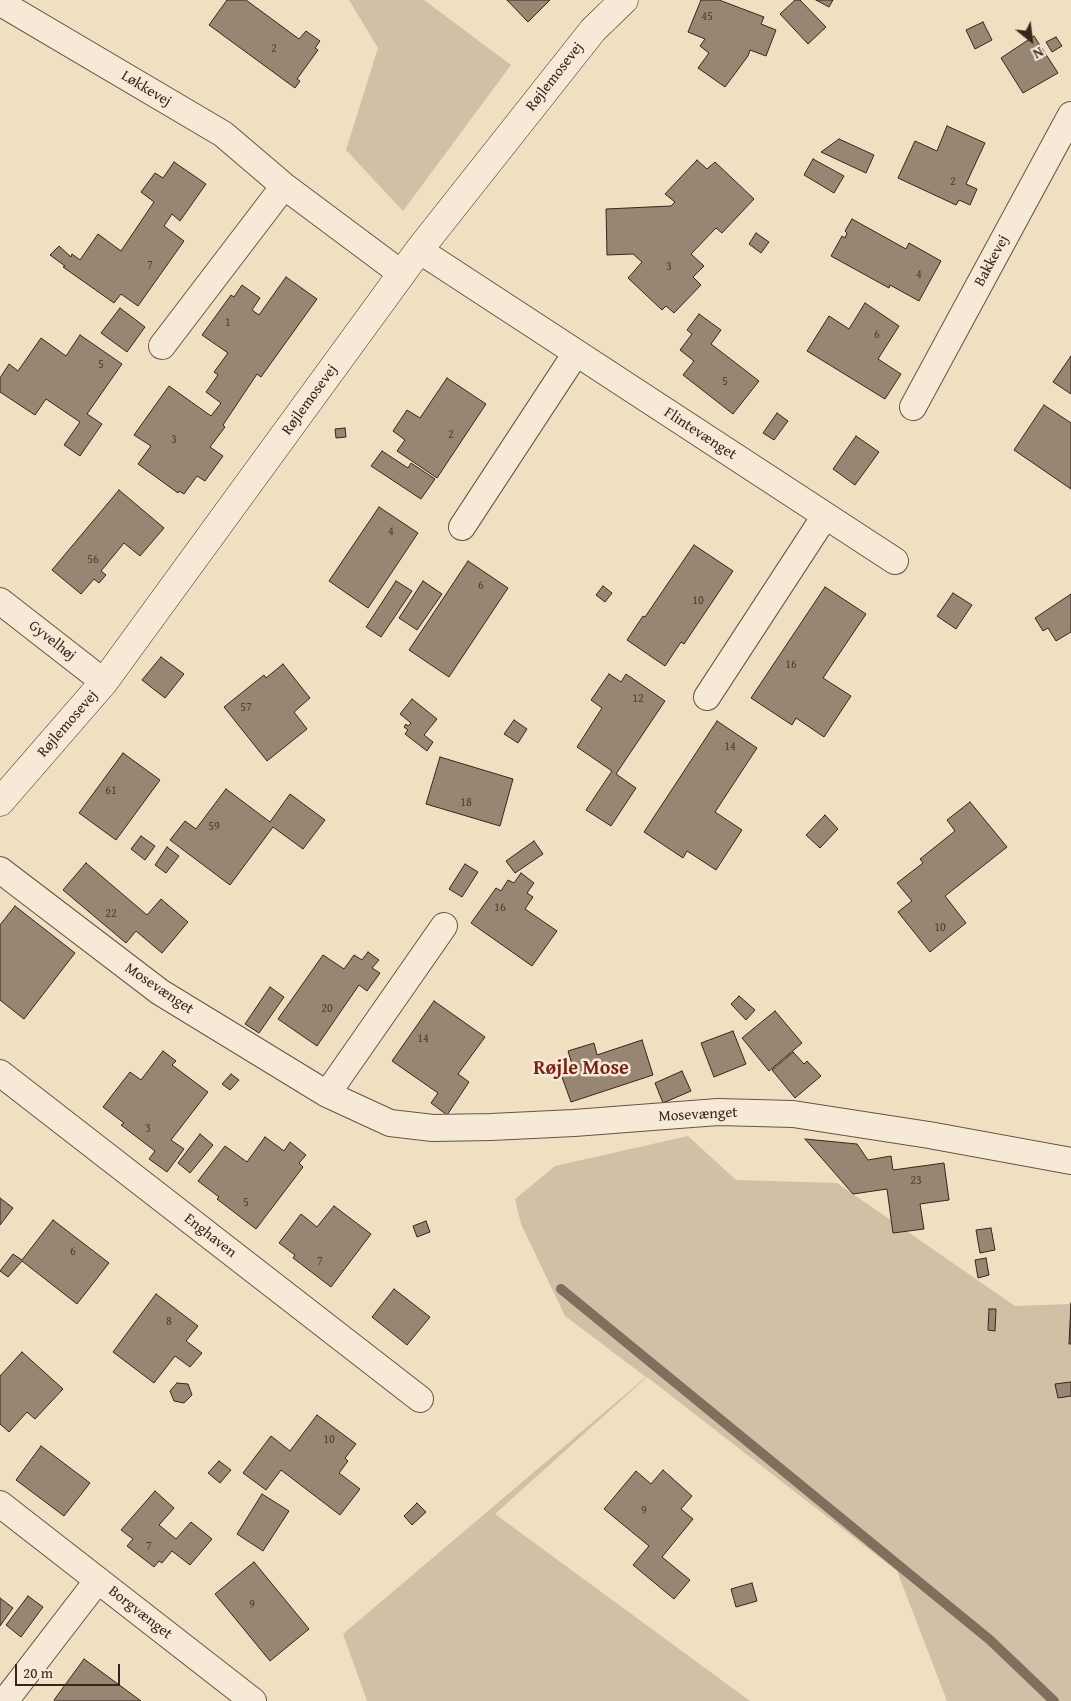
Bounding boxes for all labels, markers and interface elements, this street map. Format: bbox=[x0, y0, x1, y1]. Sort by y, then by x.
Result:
house number: 45 bbox=[701, 10, 713, 24]
north arrow bbox=[1006, 15, 1056, 65]
street label: Røjlemosevej bbox=[522, 39, 588, 115]
house number: 2 bbox=[271, 42, 277, 56]
text: N bbox=[1029, 42, 1047, 64]
street label: Løkkevej bbox=[118, 67, 174, 111]
house number: 2 bbox=[950, 175, 956, 189]
street label: Bakkevej bbox=[971, 232, 1013, 290]
house number: 7 bbox=[147, 259, 153, 273]
house number: 3 bbox=[666, 260, 672, 274]
house number: 4 bbox=[916, 268, 922, 282]
house number: 1 bbox=[225, 316, 231, 330]
house number: 6 bbox=[874, 328, 880, 342]
house number: 5 bbox=[98, 358, 104, 372]
street label: Røjlemosevej bbox=[278, 361, 342, 439]
house number: 5 bbox=[722, 375, 728, 389]
street label: Flintevænget bbox=[660, 404, 740, 464]
house number: 2 bbox=[448, 428, 454, 442]
house number: 3 bbox=[171, 433, 177, 447]
house number: 4 bbox=[388, 525, 394, 539]
house number: 56 bbox=[87, 553, 99, 567]
house number: 6 bbox=[478, 579, 484, 593]
house number: 10 bbox=[692, 594, 704, 608]
street label: Gyvelhøj bbox=[25, 617, 79, 665]
house number: 16 bbox=[785, 658, 797, 672]
street label: Røjlemosevej bbox=[34, 687, 102, 761]
house number: 12 bbox=[632, 692, 644, 706]
house number: 57 bbox=[240, 701, 252, 715]
house number: 14 bbox=[724, 740, 736, 754]
house number: 61 bbox=[105, 784, 117, 798]
house number: 18 bbox=[460, 796, 472, 810]
house number: 59 bbox=[208, 820, 220, 834]
house number: 16 bbox=[494, 901, 506, 915]
house number: 22 bbox=[105, 907, 117, 921]
house number: 10 bbox=[934, 921, 946, 935]
street label: Mosevænget bbox=[121, 959, 197, 1019]
house number: 20 bbox=[321, 1002, 333, 1016]
house number: 14 bbox=[417, 1032, 429, 1046]
district label: Røjle Mose bbox=[533, 1057, 629, 1081]
street label: Mosevænget bbox=[658, 1104, 738, 1126]
house number: 3 bbox=[145, 1122, 151, 1136]
house number: 23 bbox=[910, 1174, 922, 1188]
house number: 5 bbox=[243, 1196, 249, 1210]
street label: Enghaven bbox=[180, 1210, 240, 1262]
house number: 6 bbox=[70, 1245, 76, 1259]
house number: 7 bbox=[317, 1255, 323, 1269]
house number: 8 bbox=[166, 1315, 172, 1329]
house number: 10 bbox=[323, 1433, 335, 1447]
house number: 9 bbox=[641, 1504, 647, 1518]
house number: 7 bbox=[146, 1540, 152, 1554]
street label: Borgvænget bbox=[104, 1582, 176, 1644]
house number: 9 bbox=[249, 1598, 255, 1612]
scale bar bbox=[18, 1654, 122, 1686]
text: 20 m bbox=[23, 1662, 53, 1683]

